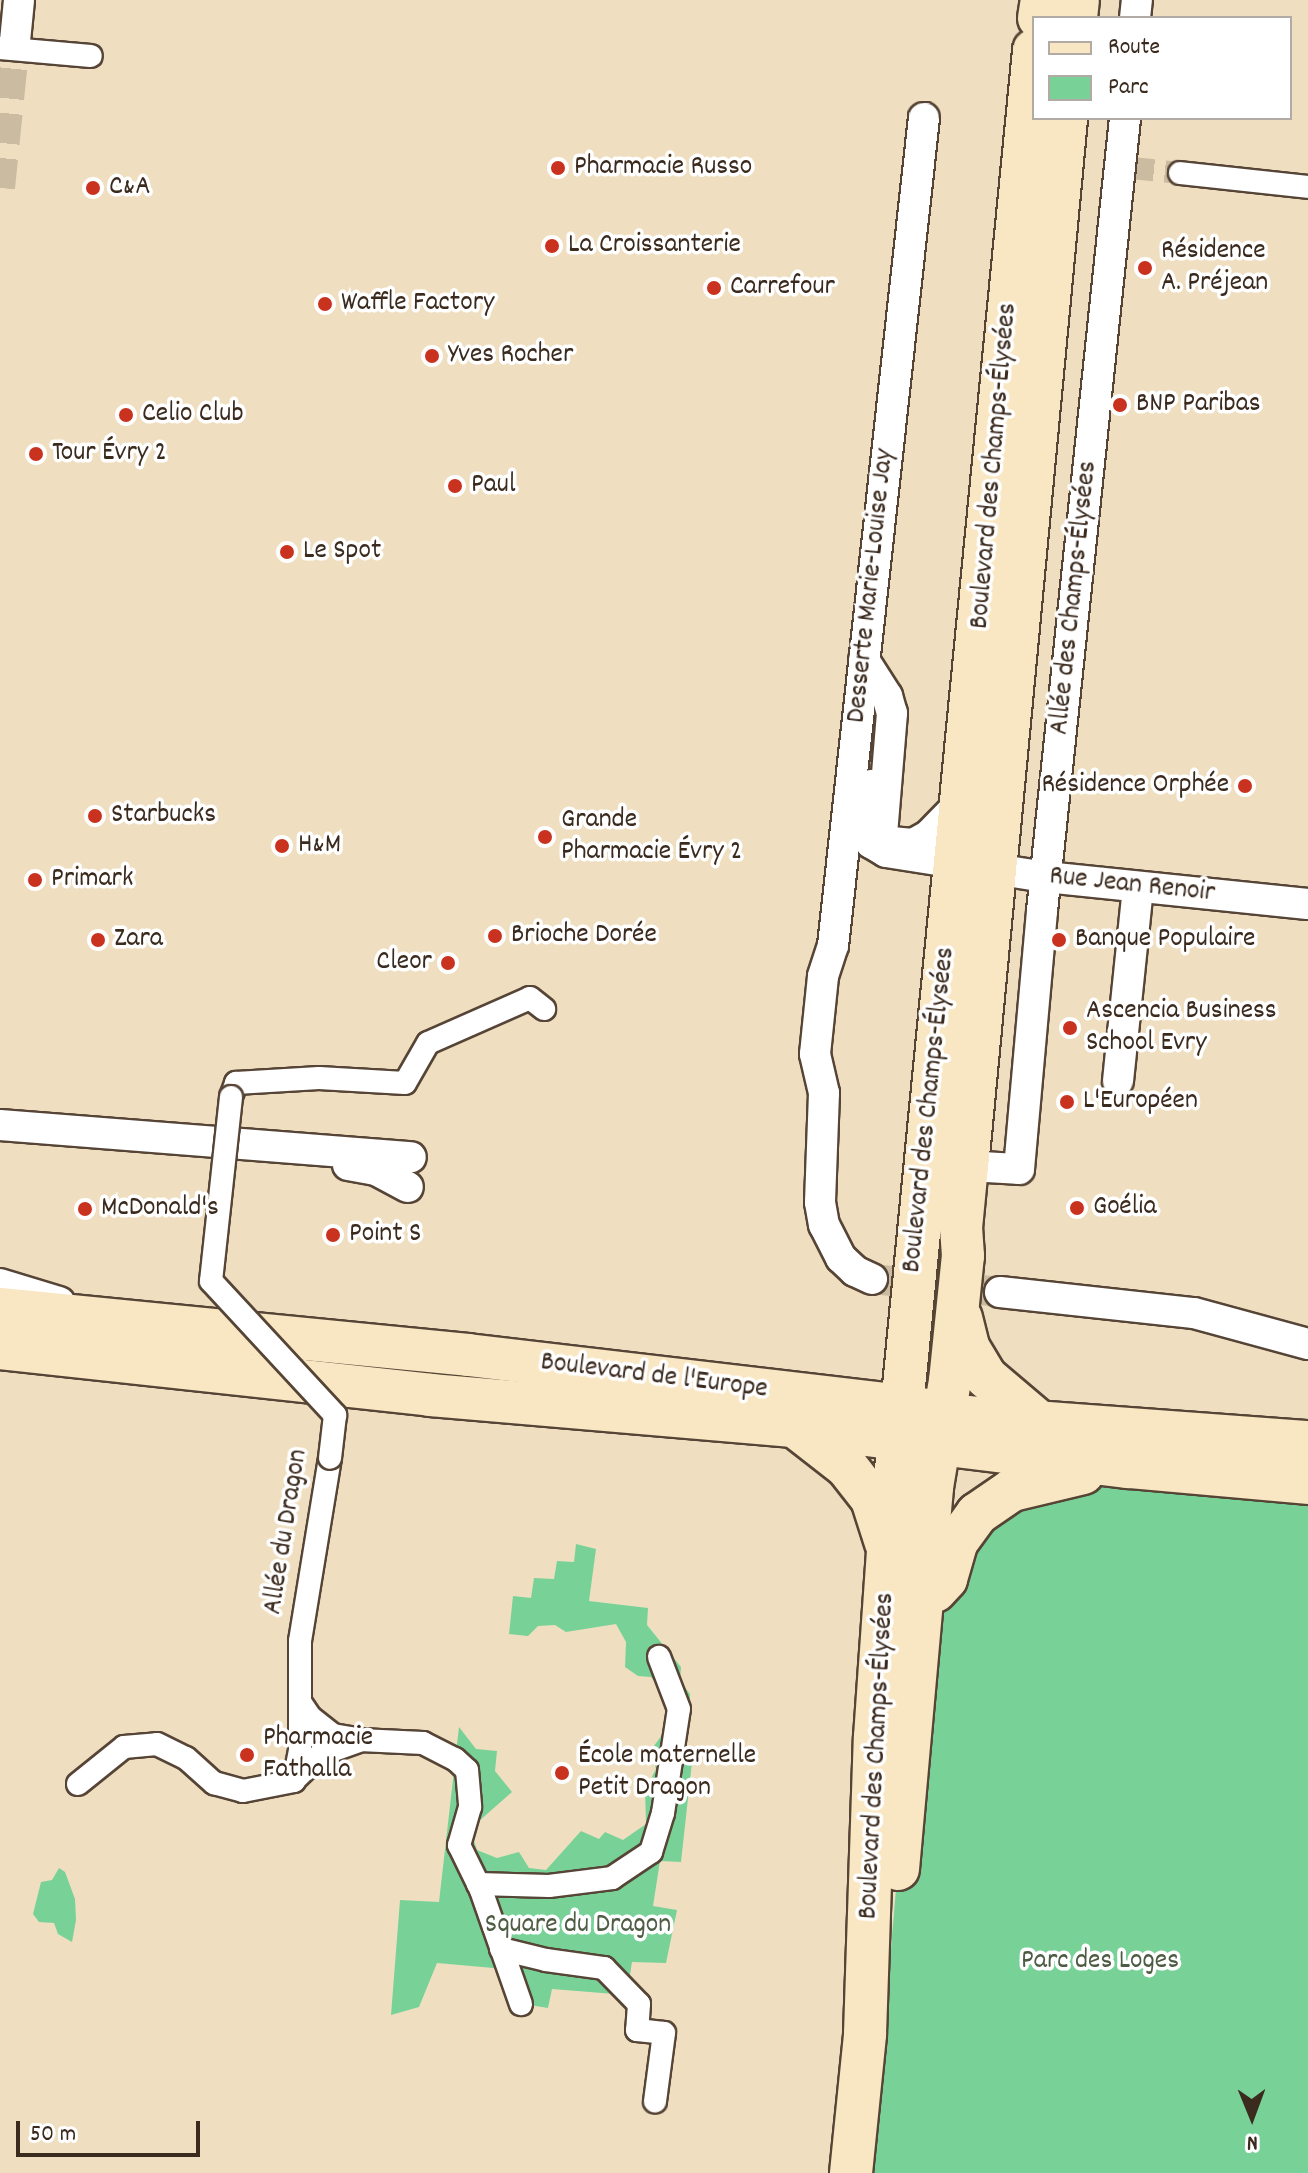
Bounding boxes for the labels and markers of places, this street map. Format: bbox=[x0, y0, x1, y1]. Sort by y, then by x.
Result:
place label: Pharmacie Russo bbox=[574, 151, 752, 185]
marker: Pharmacie Russo bbox=[549, 159, 567, 177]
place label: C&A bbox=[109, 171, 150, 205]
marker: C&A bbox=[84, 179, 102, 197]
place label: La Croissanterie bbox=[568, 229, 741, 263]
place label: Résidence A. Préjean bbox=[1161, 235, 1268, 301]
marker: La Croissanterie bbox=[543, 237, 561, 255]
marker: Résidence A. Préjean bbox=[1136, 259, 1154, 277]
place label: Carrefour bbox=[730, 271, 835, 305]
marker: Carrefour bbox=[705, 279, 723, 297]
place label: Waffle Factory bbox=[341, 287, 494, 321]
marker: Waffle Factory bbox=[316, 295, 334, 313]
place label: Yves Rocher bbox=[448, 339, 573, 373]
marker: Yves Rocher bbox=[423, 347, 441, 365]
place label: BNP Paribas bbox=[1136, 388, 1261, 422]
marker: BNP Paribas bbox=[1111, 396, 1129, 414]
place label: Celio Club bbox=[142, 398, 243, 432]
marker: Celio Club bbox=[117, 406, 135, 424]
place label: Tour Évry 2 bbox=[52, 437, 167, 471]
marker: Tour Évry 2 bbox=[27, 445, 45, 463]
place label: Paul bbox=[471, 469, 516, 503]
marker: Paul bbox=[446, 477, 464, 495]
place label: Le Spot bbox=[303, 535, 381, 569]
marker: Le Spot bbox=[278, 543, 296, 561]
place label: Résidence Orphée bbox=[1041, 769, 1229, 803]
marker: Résidence Orphée bbox=[1236, 777, 1254, 795]
place label: Starbucks bbox=[111, 799, 216, 833]
place label: Grande Pharmacie Évry 2 bbox=[561, 804, 742, 870]
marker: Starbucks bbox=[86, 807, 104, 825]
marker: Grande Pharmacie Évry 2 bbox=[536, 828, 554, 846]
place label: H&M bbox=[298, 829, 341, 863]
marker: H&M bbox=[273, 837, 291, 855]
place label: Primark bbox=[51, 863, 133, 897]
marker: Primark bbox=[26, 871, 44, 889]
place label: Brioche Dorée bbox=[511, 919, 657, 953]
place label: Zara bbox=[114, 923, 163, 957]
place label: Banque Populaire bbox=[1075, 923, 1255, 957]
marker: Brioche Dorée bbox=[486, 927, 504, 945]
marker: Zara bbox=[89, 931, 107, 949]
marker: Banque Populaire bbox=[1050, 931, 1068, 949]
place label: Cleor bbox=[376, 946, 432, 980]
marker: Cleor bbox=[439, 954, 457, 972]
place label: Ascencia Business School Evry bbox=[1086, 995, 1277, 1061]
marker: Ascencia Business School Evry bbox=[1061, 1019, 1079, 1037]
place label: L'Européen bbox=[1083, 1085, 1198, 1119]
marker: L'Européen bbox=[1058, 1093, 1076, 1111]
place label: Goélia bbox=[1093, 1191, 1157, 1225]
place label: McDonald's bbox=[101, 1192, 219, 1226]
marker: Goélia bbox=[1068, 1199, 1086, 1217]
marker: McDonald's bbox=[76, 1200, 94, 1218]
place label: Point S bbox=[349, 1218, 421, 1252]
marker: Point S bbox=[324, 1226, 342, 1244]
place label: Pharmacie Fathalla bbox=[263, 1722, 373, 1788]
place label: École maternelle Petit Dragon bbox=[578, 1740, 756, 1806]
marker: Pharmacie Fathalla bbox=[238, 1746, 256, 1764]
marker: École maternelle Petit Dragon bbox=[553, 1764, 571, 1782]

